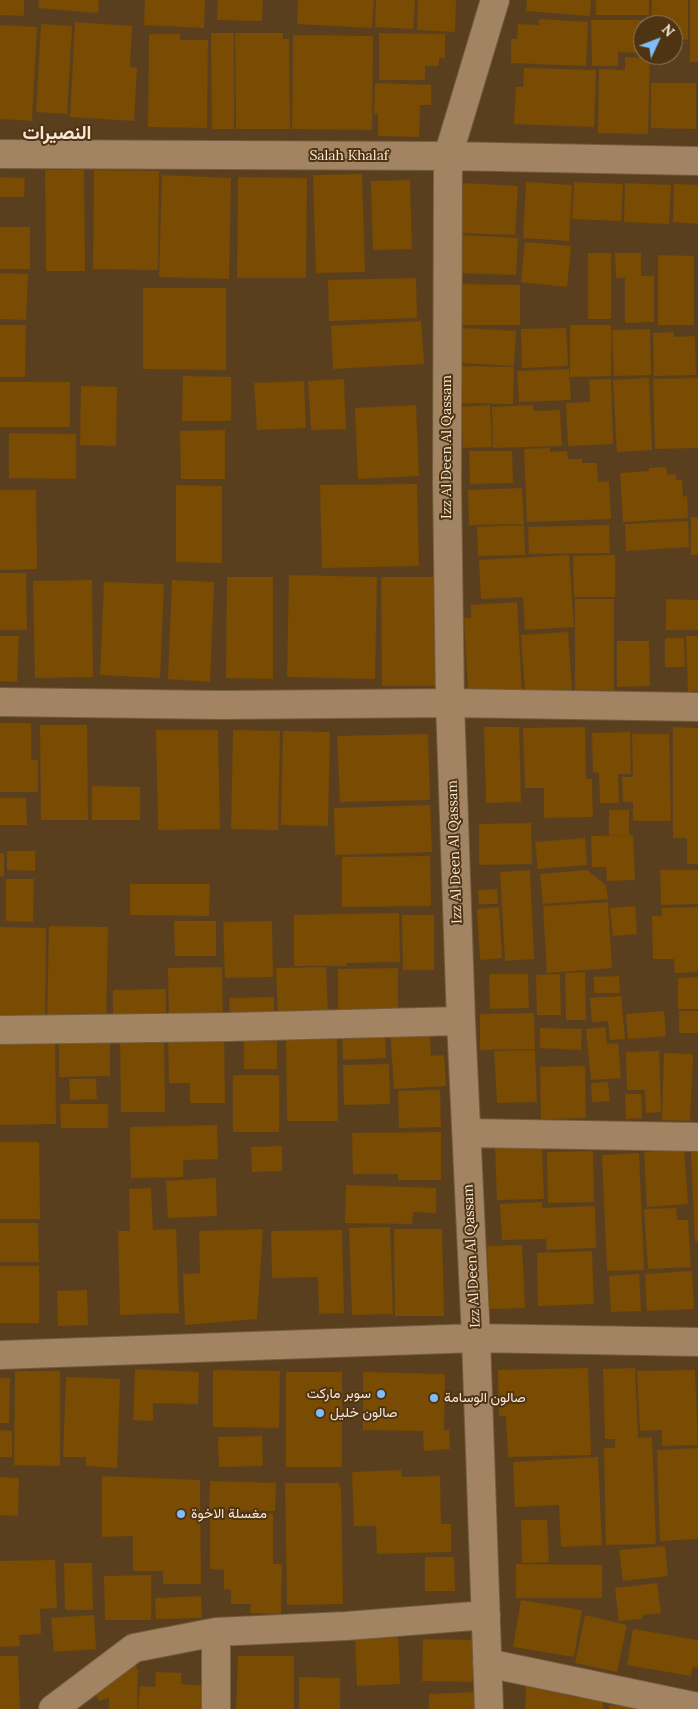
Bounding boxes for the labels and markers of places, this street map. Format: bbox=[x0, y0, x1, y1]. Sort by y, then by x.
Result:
place label: سوبر ماركت bbox=[307, 1386, 371, 1402]
marker: سوبر ماركت bbox=[375, 1388, 387, 1400]
place label: صالون الوسامة bbox=[444, 1390, 526, 1406]
marker: صالون الوسامة bbox=[428, 1392, 440, 1404]
place label: صالون خليل bbox=[330, 1405, 398, 1421]
marker: صالون خليل bbox=[314, 1407, 326, 1419]
place label: مغسلة الاخوة bbox=[191, 1506, 267, 1522]
marker: مغسلة الاخوة bbox=[175, 1508, 187, 1520]

